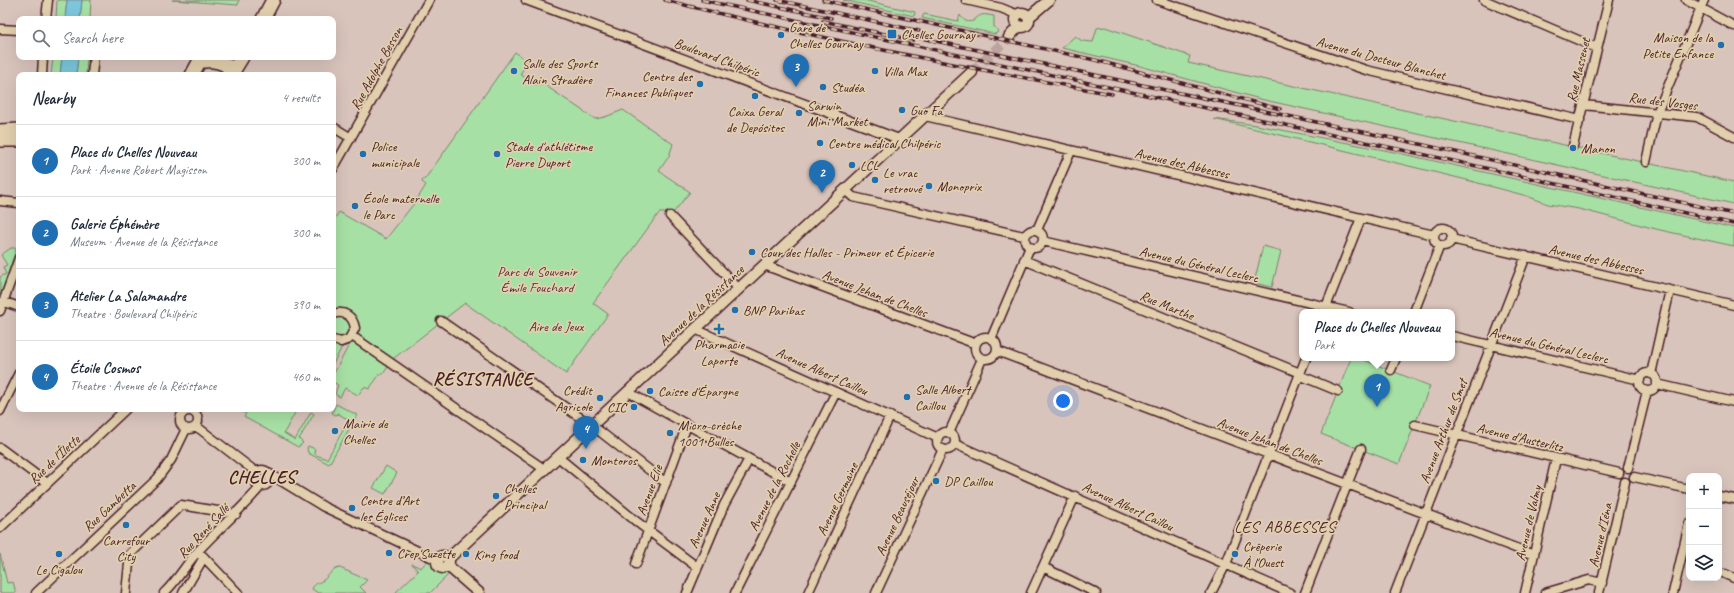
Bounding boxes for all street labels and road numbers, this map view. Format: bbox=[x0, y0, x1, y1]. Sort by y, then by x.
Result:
street label: Rue Adolphe Besson bbox=[347, 23, 407, 113]
street label: Avenue du Docteur Blanchet bbox=[1314, 33, 1449, 84]
street label: Boulevard Chilpéric bbox=[672, 34, 763, 81]
street label: Rue Massenet bbox=[1563, 35, 1594, 104]
street label: Rue des Vosges bbox=[1628, 89, 1699, 114]
street label: Avenue des Abbesses bbox=[1133, 144, 1232, 183]
street label: Avenue des Abbesses bbox=[1547, 240, 1646, 279]
street label: Avenue du Général Leclerc bbox=[1138, 243, 1261, 287]
street label: Avenue de la Résistance bbox=[655, 260, 749, 349]
street label: Avenue Jehan de Chelles bbox=[820, 266, 931, 322]
street label: Rue Marthe bbox=[1137, 287, 1198, 324]
street label: Avenue du Général Leclerc bbox=[1488, 324, 1611, 368]
street label: Avenue Albert Caillou bbox=[773, 344, 871, 400]
street label: Avenue Arthur de Smet bbox=[1416, 374, 1472, 486]
street label: Avenue Jehan de Chelles bbox=[1215, 414, 1326, 470]
street label: Avenue d'Austerlitz bbox=[1475, 419, 1566, 456]
street label: Rue de l'Îlette bbox=[25, 430, 85, 487]
street label: Avenue de la Rochelle bbox=[745, 437, 805, 534]
street label: Avenue Germaine bbox=[813, 459, 862, 539]
street label: Avenue Elie bbox=[633, 461, 667, 518]
street label: Avenue Beauséjour bbox=[872, 473, 924, 559]
street label: Rue Gambetta bbox=[79, 477, 140, 535]
street label: Avenue Albert Caillou bbox=[1080, 478, 1177, 535]
street label: Avenue de Valmy bbox=[1512, 483, 1546, 562]
street label: Avenue Anne bbox=[685, 488, 725, 551]
street label: Rue René Sallé bbox=[174, 499, 234, 562]
street label: Avenue d'Iéna bbox=[1585, 501, 1616, 569]

